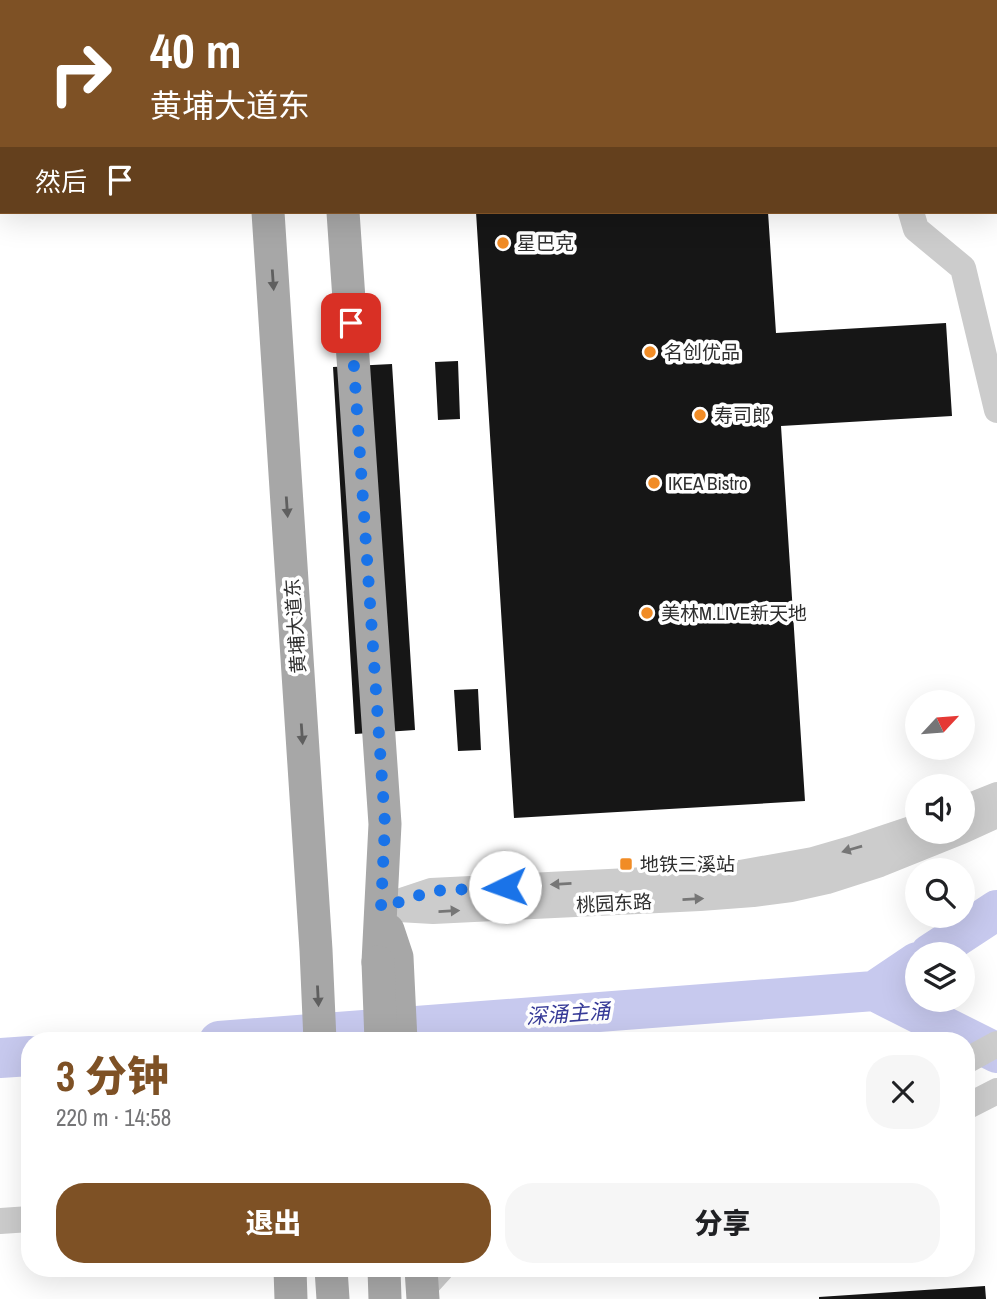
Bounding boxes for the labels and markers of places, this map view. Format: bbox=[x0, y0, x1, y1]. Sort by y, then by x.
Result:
place label: 星巴克 bbox=[517, 230, 574, 256]
marker: 星巴克 bbox=[495, 235, 511, 251]
pin bbox=[321, 293, 381, 353]
place label: 名创优品 bbox=[664, 339, 740, 365]
marker: 名创优品 bbox=[642, 344, 658, 360]
place label: 寿司郎 bbox=[714, 402, 771, 428]
marker: 寿司郎 bbox=[692, 407, 708, 423]
place label: IKEA Bistro bbox=[668, 470, 748, 496]
marker: IKEA Bistro bbox=[646, 475, 662, 491]
place label: 美林M.LIVE新天地 bbox=[661, 600, 807, 626]
marker: 美林M.LIVE新天地 bbox=[639, 605, 655, 621]
place label: 地铁三溪站 bbox=[640, 851, 735, 877]
marker: 地铁三溪站 bbox=[618, 856, 634, 872]

